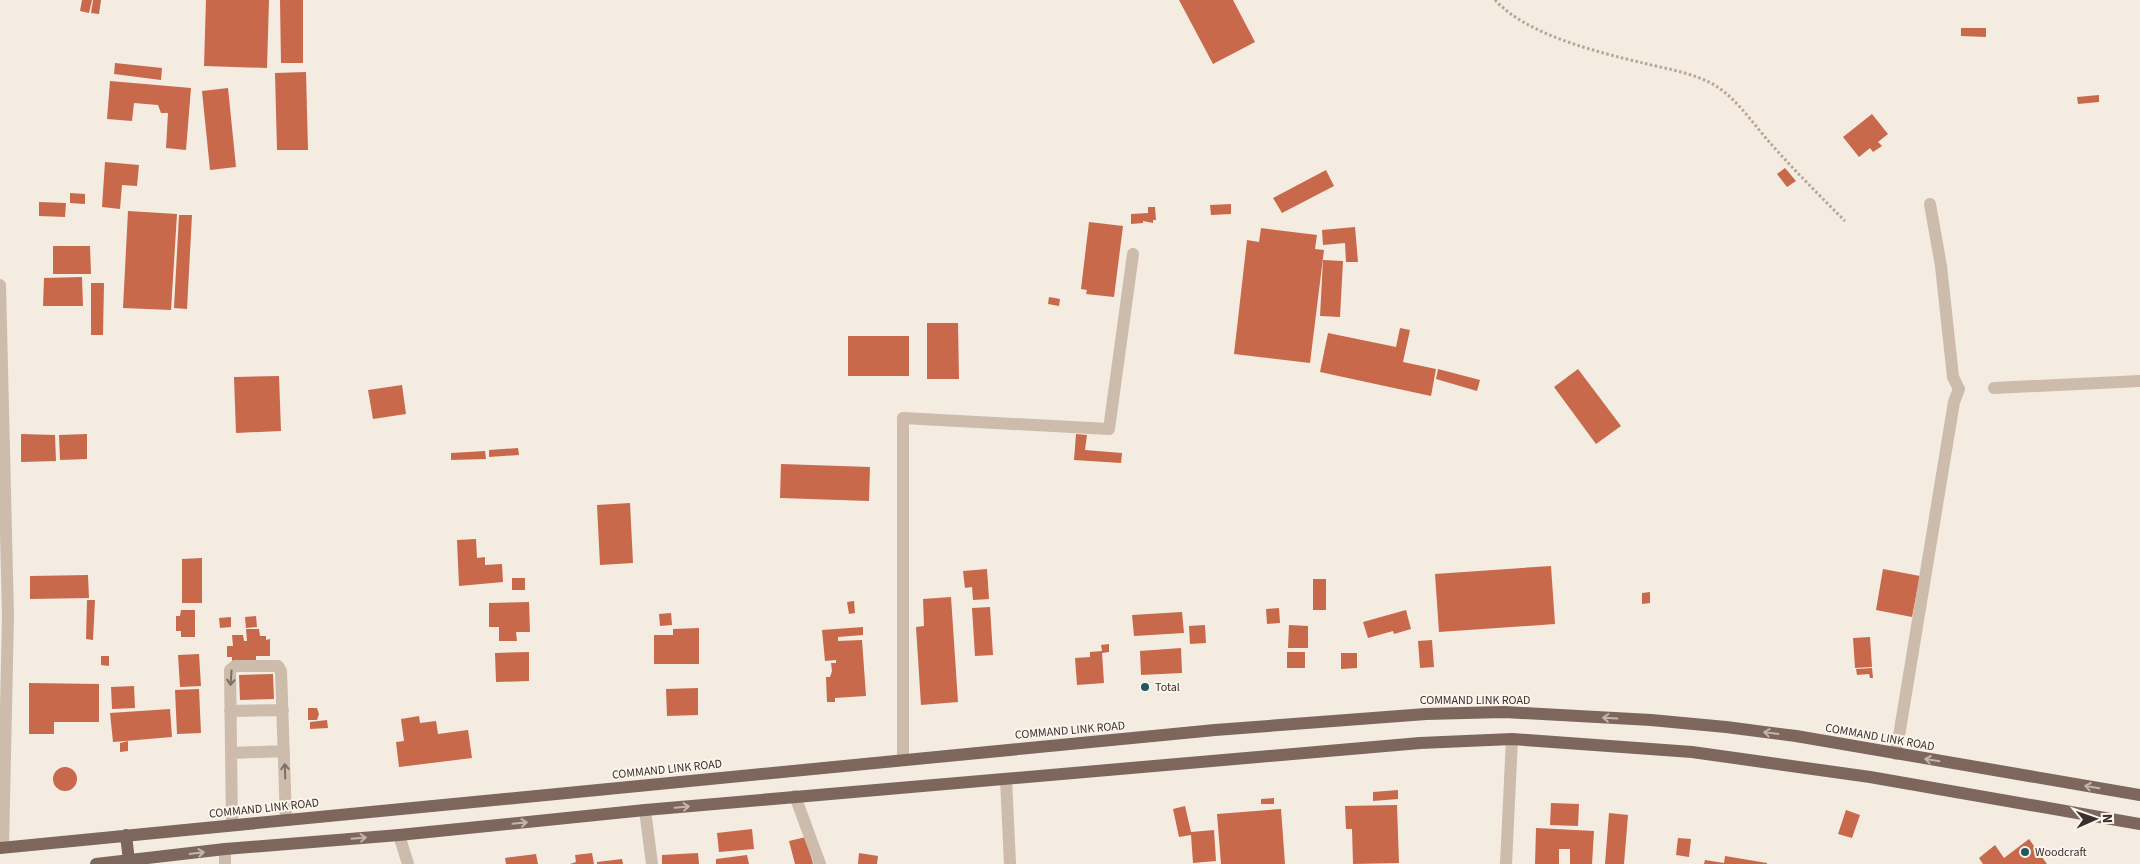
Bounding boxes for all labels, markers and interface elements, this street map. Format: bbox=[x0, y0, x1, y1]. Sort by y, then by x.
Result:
one-way arrow bbox=[226, 669, 235, 685]
place label: Total bbox=[1155, 679, 1180, 696]
marker: Total bbox=[1139, 681, 1151, 693]
street label: COMMAND LINK ROAD bbox=[1420, 692, 1530, 709]
one-way arrow bbox=[1602, 713, 1618, 722]
street label: COMMAND LINK ROAD bbox=[1014, 717, 1126, 744]
street label: COMMAND LINK ROAD bbox=[1824, 720, 1936, 755]
one-way arrow bbox=[1764, 728, 1780, 738]
street label: COMMAND LINK ROAD bbox=[611, 755, 723, 784]
one-way arrow bbox=[1924, 755, 1940, 765]
one-way arrow bbox=[280, 763, 289, 779]
one-way arrow bbox=[2084, 781, 2100, 791]
street label: COMMAND LINK ROAD bbox=[208, 794, 320, 823]
north arrow bbox=[2070, 794, 2120, 844]
one-way arrow bbox=[674, 802, 690, 811]
text: N bbox=[2097, 814, 2117, 824]
one-way arrow bbox=[512, 818, 528, 828]
one-way arrow bbox=[350, 834, 366, 843]
place label: Woodcraft bbox=[2035, 844, 2087, 861]
marker: Woodcraft bbox=[2019, 846, 2031, 858]
one-way arrow bbox=[189, 848, 205, 858]

